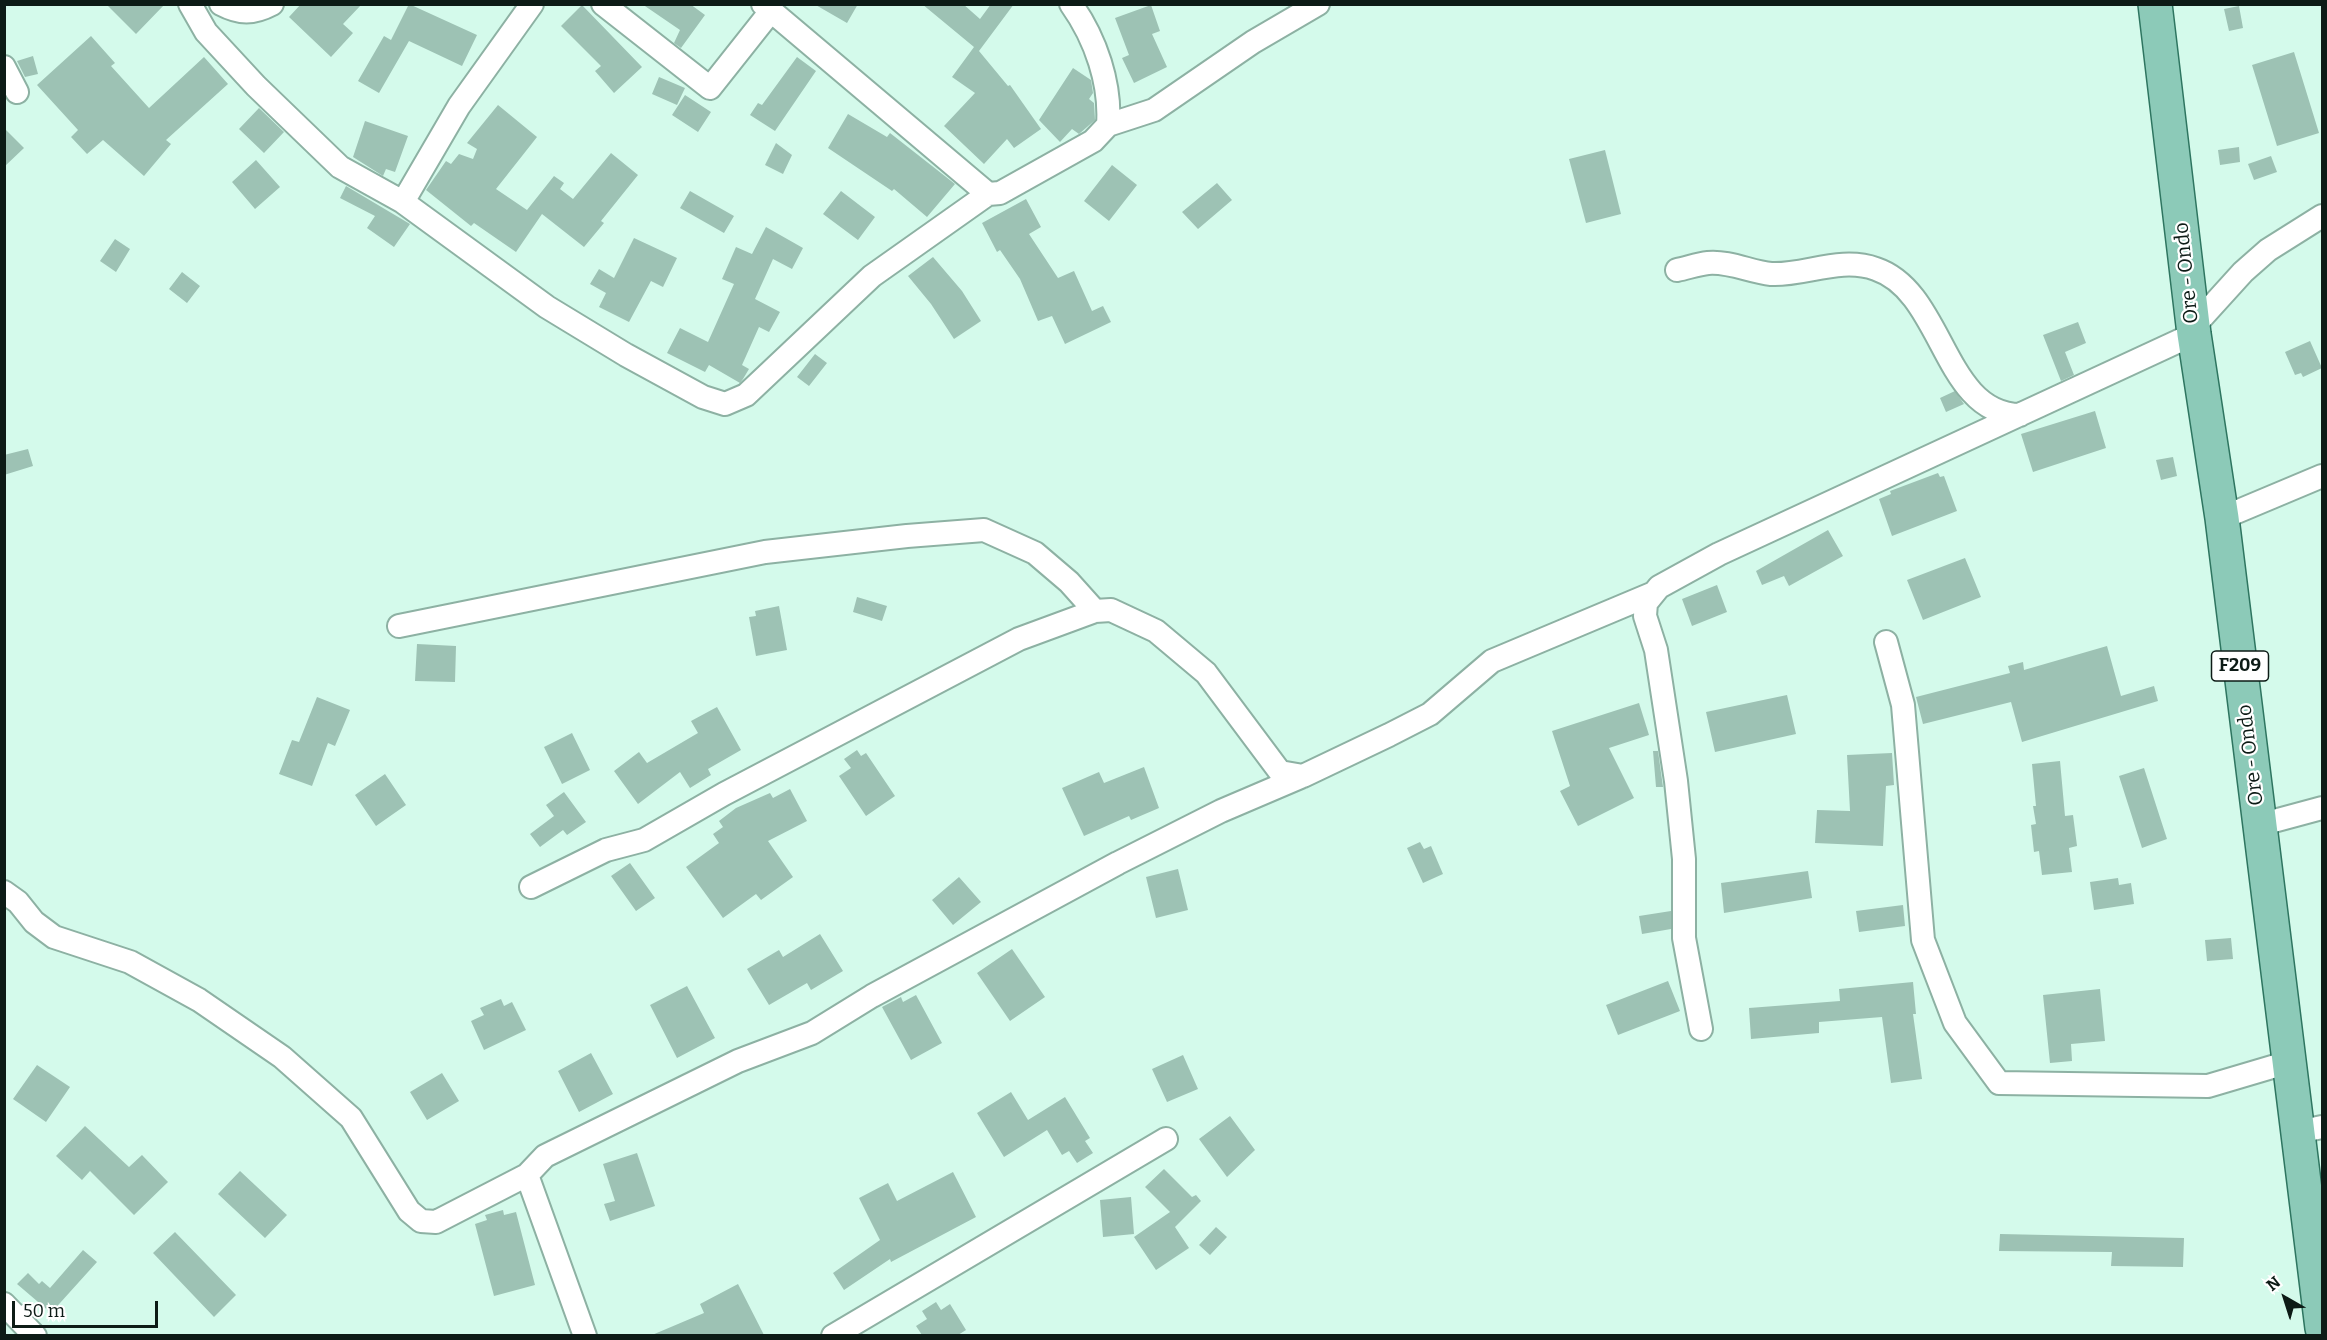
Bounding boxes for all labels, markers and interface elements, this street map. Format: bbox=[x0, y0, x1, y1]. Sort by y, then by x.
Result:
street label: Ore - Ondo bbox=[2170, 221, 2204, 325]
road number: F209 bbox=[2212, 651, 2268, 681]
street label: Ore - Ondo bbox=[2233, 703, 2269, 807]
north arrow bbox=[2255, 1268, 2315, 1328]
text: N bbox=[2263, 1272, 2284, 1295]
scale bar bbox=[15, 1289, 160, 1327]
text: 50 m bbox=[23, 1300, 65, 1322]

